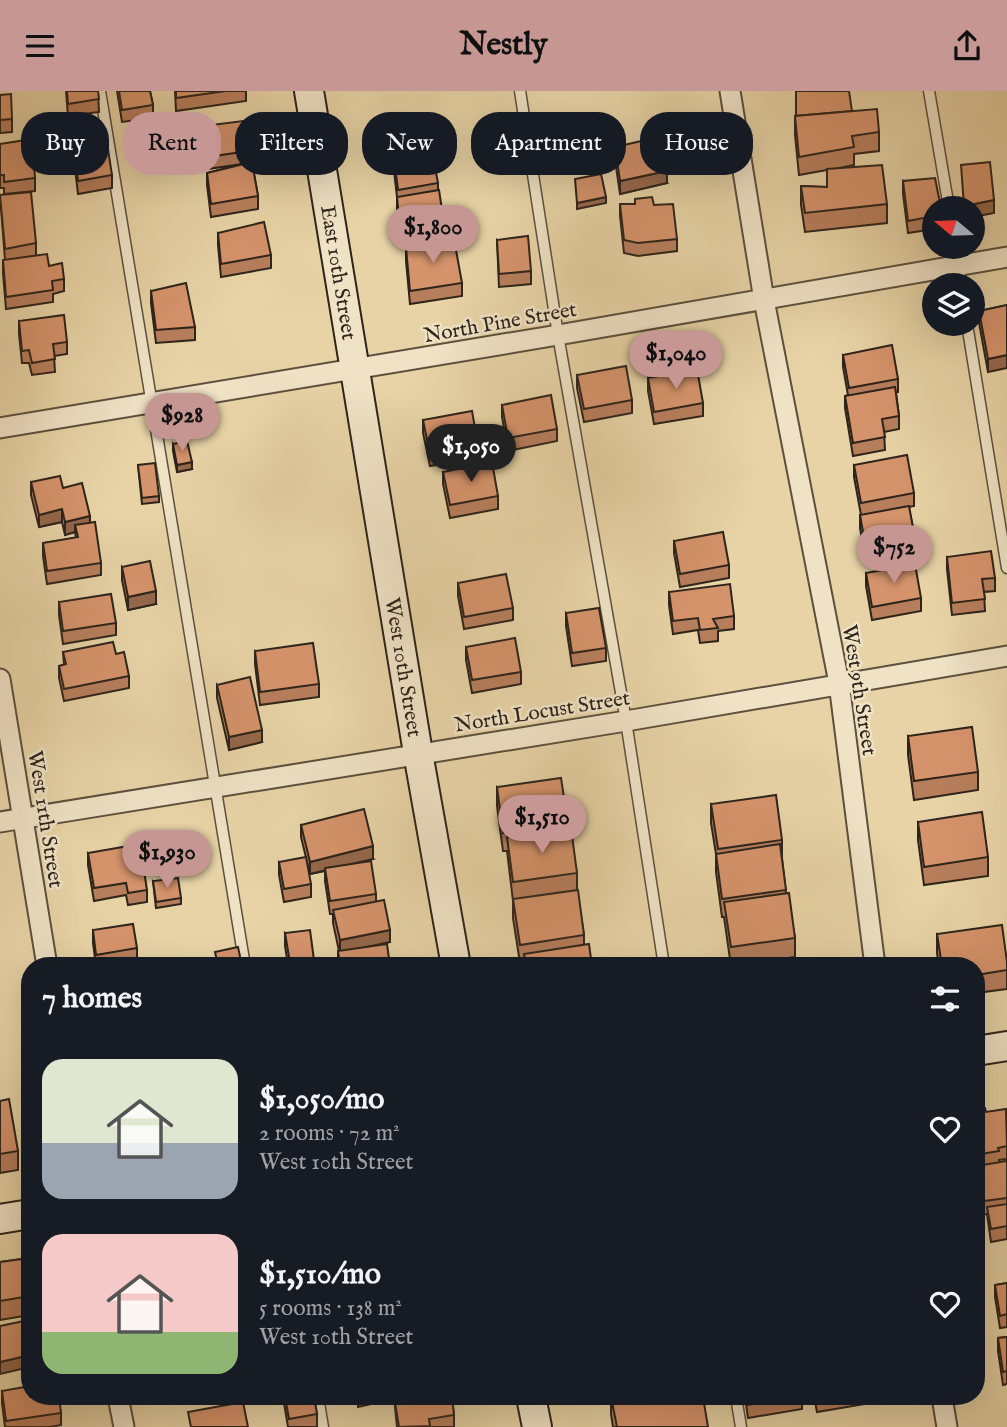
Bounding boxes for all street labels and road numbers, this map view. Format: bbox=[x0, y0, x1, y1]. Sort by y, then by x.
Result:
street label: East 10th Street bbox=[313, 203, 362, 342]
street label: North Pine Street bbox=[422, 297, 579, 350]
street label: West 10th Street bbox=[378, 596, 427, 739]
street label: West 9th Street bbox=[835, 623, 882, 758]
street label: North Locust Street bbox=[453, 685, 632, 740]
street label: West 11th Street bbox=[20, 749, 69, 890]

